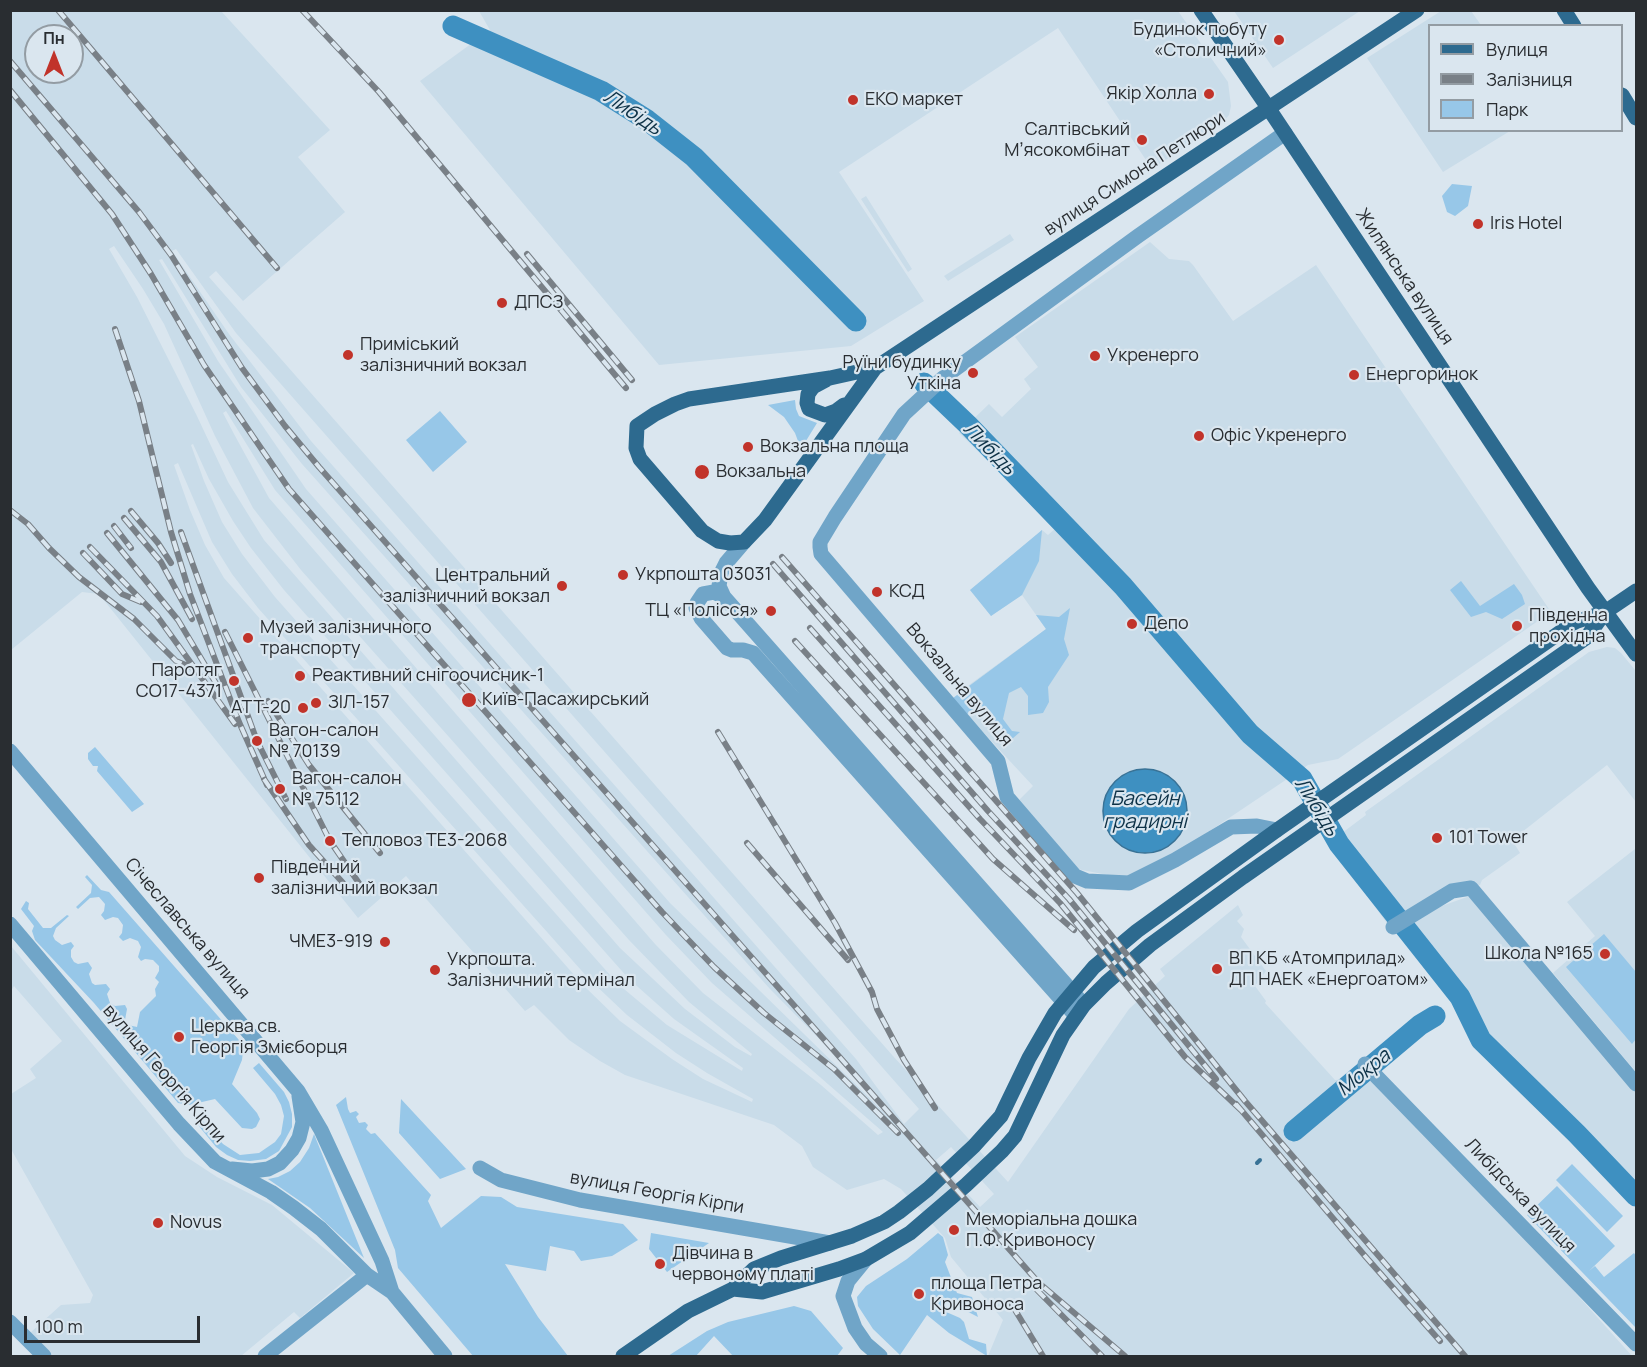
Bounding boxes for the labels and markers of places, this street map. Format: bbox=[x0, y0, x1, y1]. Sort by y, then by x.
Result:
place label: Будинок побуту «Столичний» bbox=[1133, 19, 1267, 62]
marker: Будинок побуту «Столичний» bbox=[1272, 33, 1286, 47]
place label: Якір Холла bbox=[1106, 83, 1197, 105]
marker: Якір Холла bbox=[1202, 87, 1216, 101]
place label: ЕКО маркет bbox=[865, 89, 963, 111]
marker: ЕКО маркет bbox=[846, 93, 860, 107]
place label: Салтівський Мʼясокомбінат bbox=[1004, 119, 1130, 162]
marker: Салтівський Мʼясокомбінат bbox=[1135, 133, 1149, 147]
place label: Iris Hotel bbox=[1490, 213, 1562, 235]
marker: Iris Hotel bbox=[1471, 217, 1485, 231]
place label: ДПСЗ bbox=[514, 292, 563, 314]
marker: ДПСЗ bbox=[495, 296, 509, 310]
place label: Приміський залізничний вокзал bbox=[360, 334, 527, 376]
place label: Укренерго bbox=[1107, 345, 1199, 367]
marker: Приміський залізничний вокзал bbox=[341, 348, 355, 362]
marker: Укренерго bbox=[1088, 349, 1102, 363]
place label: Руїни будинку Уткіна bbox=[843, 352, 961, 394]
place label: Енергоринок bbox=[1366, 364, 1478, 386]
marker: Руїни будинку Уткіна bbox=[966, 366, 980, 380]
marker: Енергоринок bbox=[1347, 368, 1361, 382]
place label: Офіс Укренерго bbox=[1211, 425, 1347, 447]
marker: Офіс Укренерго bbox=[1192, 429, 1206, 443]
place label: Вокзальна площа bbox=[760, 436, 909, 458]
marker: Вокзальна площа bbox=[741, 440, 755, 454]
place label: Вокзальна bbox=[716, 461, 806, 483]
marker: Вокзальна bbox=[693, 463, 711, 481]
place label: Укрпошта 03031 bbox=[635, 564, 772, 586]
place label: Центральний залізничний вокзал bbox=[383, 565, 550, 608]
marker: Укрпошта 03031 bbox=[616, 568, 630, 582]
marker: Центральний залізничний вокзал bbox=[555, 579, 569, 593]
place label: КСД bbox=[889, 581, 925, 603]
marker: КСД bbox=[870, 585, 884, 599]
place label: ТЦ «Полісся» bbox=[645, 600, 759, 622]
marker: ТЦ «Полісся» bbox=[764, 604, 778, 618]
place label: Південна прохідна bbox=[1529, 605, 1608, 648]
place label: Депо bbox=[1144, 613, 1189, 635]
place label: Музей залізничного транспорту bbox=[260, 617, 432, 660]
marker: Депо bbox=[1125, 617, 1139, 631]
marker: Південна прохідна bbox=[1510, 619, 1524, 633]
marker: Музей залізничного транспорту bbox=[241, 631, 255, 645]
place label: Паротяг СО17-4371 bbox=[136, 660, 222, 702]
place label: Реактивний снігоочисник-1 bbox=[312, 665, 544, 687]
marker: Реактивний снігоочисник-1 bbox=[293, 669, 307, 683]
marker: Паротяг СО17-4371 bbox=[227, 674, 241, 688]
place label: Київ-Пасажирський bbox=[482, 689, 649, 711]
marker: Київ-Пасажирський bbox=[460, 691, 478, 709]
place label: ЗІЛ-157 bbox=[328, 692, 390, 714]
marker: ЗІЛ-157 bbox=[309, 696, 323, 710]
place label: АТТ-20 bbox=[231, 697, 291, 719]
marker: АТТ-20 bbox=[296, 701, 310, 715]
place label: Вагон-салон № 70139 bbox=[269, 720, 379, 762]
marker: Вагон-салон № 70139 bbox=[250, 734, 264, 748]
place label: Вагон-салон № 75112 bbox=[292, 768, 402, 810]
marker: Вагон-салон № 75112 bbox=[273, 782, 287, 796]
place label: 101 Tower bbox=[1449, 827, 1528, 849]
place label: Тепловоз ТЕ3-2068 bbox=[342, 830, 507, 852]
marker: 101 Tower bbox=[1430, 831, 1444, 845]
marker: Тепловоз ТЕ3-2068 bbox=[323, 834, 337, 848]
place label: Південний залізничний вокзал bbox=[271, 857, 438, 900]
marker: Південний залізничний вокзал bbox=[252, 871, 266, 885]
place label: ЧМЕ3-919 bbox=[289, 931, 373, 953]
marker: ЧМЕ3-919 bbox=[378, 935, 392, 949]
place label: Школа №165 bbox=[1485, 943, 1593, 965]
marker: Школа №165 bbox=[1598, 947, 1612, 961]
place label: ВП КБ «Атомприлад» ДП НАЕК «Енергоатом» bbox=[1229, 948, 1429, 990]
place label: Укрпошта. Залізничний термінал bbox=[447, 949, 635, 992]
marker: ВП КБ «Атомприлад» ДП НАЕК «Енергоатом» bbox=[1210, 962, 1224, 976]
marker: Укрпошта. Залізничний термінал bbox=[428, 963, 442, 977]
place label: Церква св. Георгія Змієборця bbox=[191, 1016, 347, 1058]
marker: Церква св. Георгія Змієборця bbox=[172, 1030, 186, 1044]
place label: Меморіальна дошка П.Ф. Кривоносу bbox=[966, 1209, 1137, 1252]
place label: Novus bbox=[170, 1212, 222, 1234]
marker: Novus bbox=[151, 1216, 165, 1230]
marker: Меморіальна дошка П.Ф. Кривоносу bbox=[947, 1223, 961, 1237]
place label: Дівчина в червоному платі bbox=[672, 1243, 814, 1286]
marker: Дівчина в червоному платі bbox=[653, 1257, 667, 1271]
place label: площа Петра Кривоноса bbox=[931, 1273, 1042, 1316]
marker: площа Петра Кривоноса bbox=[912, 1287, 926, 1301]

